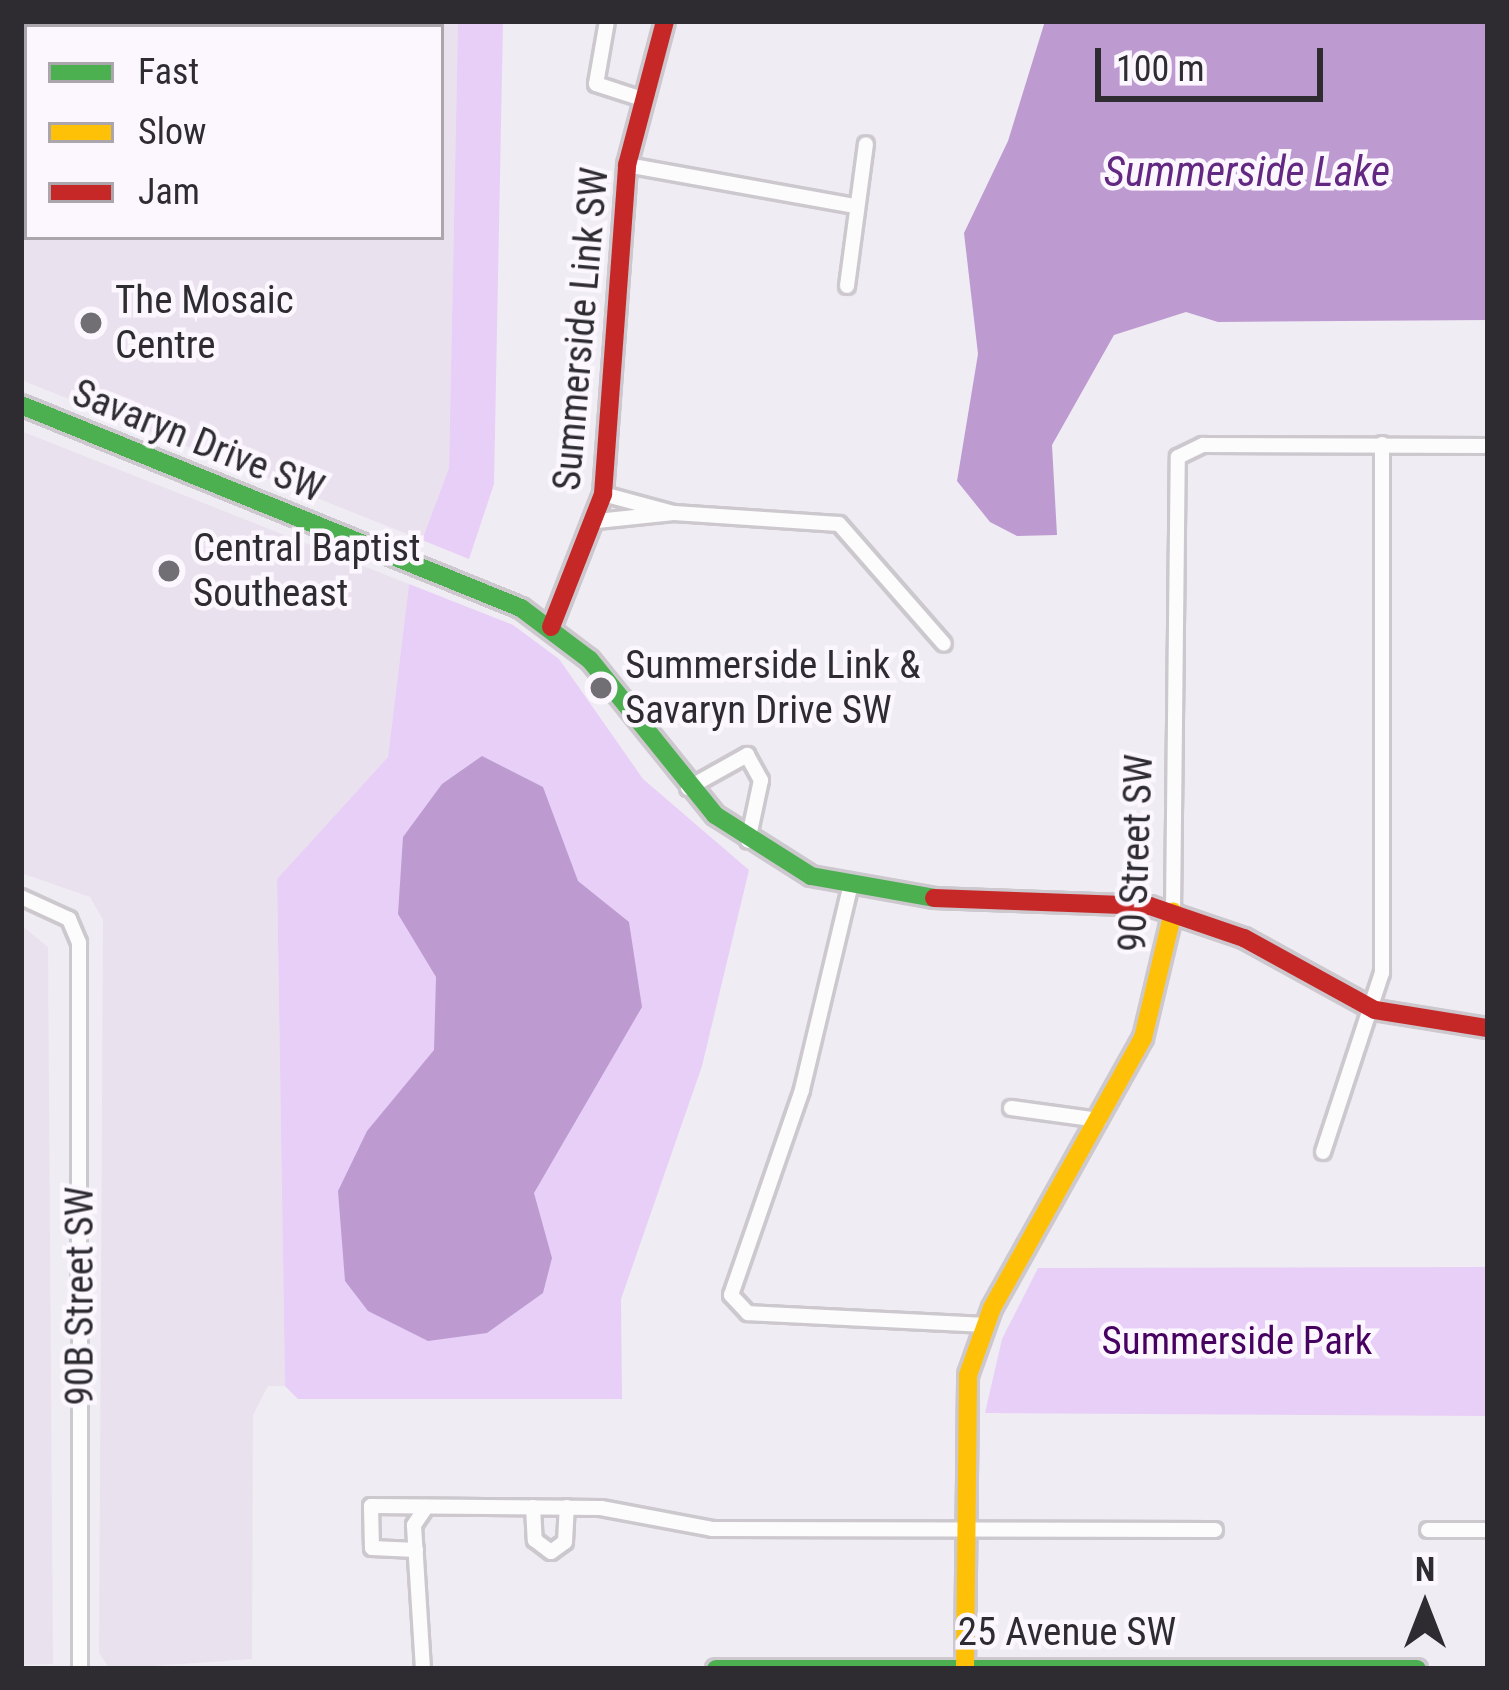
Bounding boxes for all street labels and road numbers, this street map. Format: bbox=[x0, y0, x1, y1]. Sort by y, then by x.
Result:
street label: Summerside Link SW bbox=[544, 166, 618, 492]
street label: Savaryn Drive SW bbox=[66, 369, 330, 513]
street label: 90 Street SW bbox=[1109, 753, 1163, 953]
street label: 90B Street SW bbox=[57, 1186, 103, 1406]
street label: 25 Avenue SW bbox=[958, 1609, 1176, 1655]

